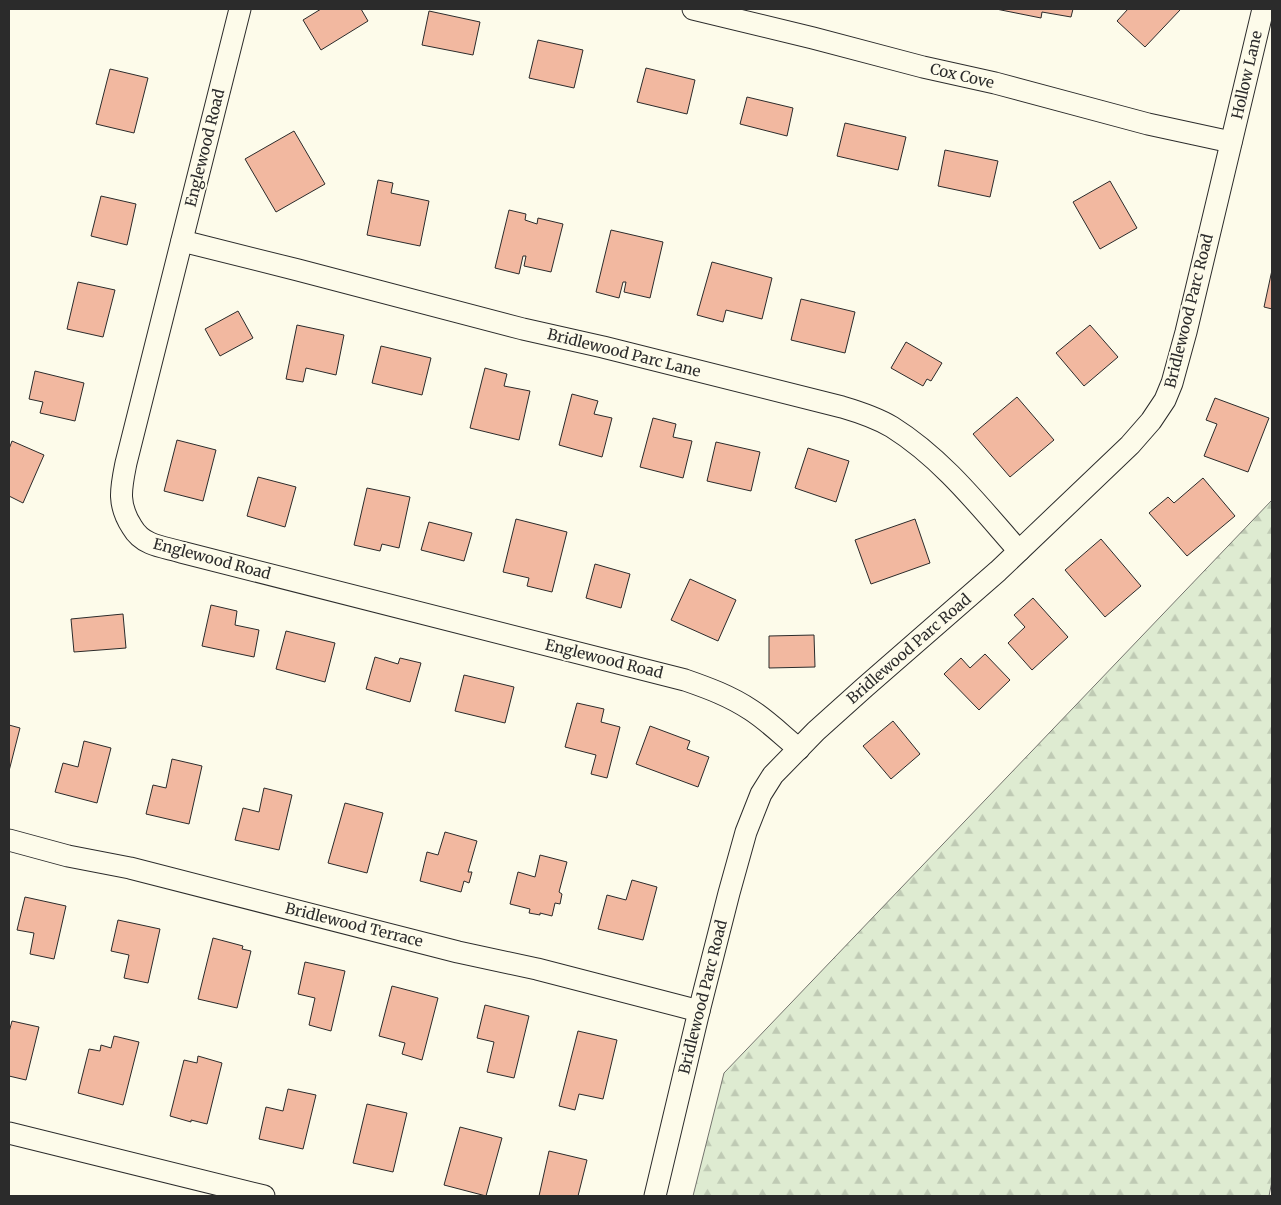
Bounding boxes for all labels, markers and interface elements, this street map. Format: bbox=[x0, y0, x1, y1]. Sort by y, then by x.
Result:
street label: Hollow Lane bbox=[1227, 29, 1266, 121]
street label: Cox Cove bbox=[928, 59, 996, 92]
street label: Englewood Road bbox=[181, 87, 228, 209]
street label: Bridlewood Parc Road bbox=[1160, 232, 1217, 390]
street label: Bridlewood Parc Lane bbox=[545, 324, 703, 381]
street label: Englewood Road bbox=[151, 534, 273, 583]
street label: Bridlewood Parc Road bbox=[843, 590, 975, 708]
street label: Englewood Road bbox=[543, 635, 665, 682]
street label: Bridlewood Terrace bbox=[283, 898, 425, 951]
street label: Bridlewood Parc Road bbox=[674, 918, 731, 1076]

